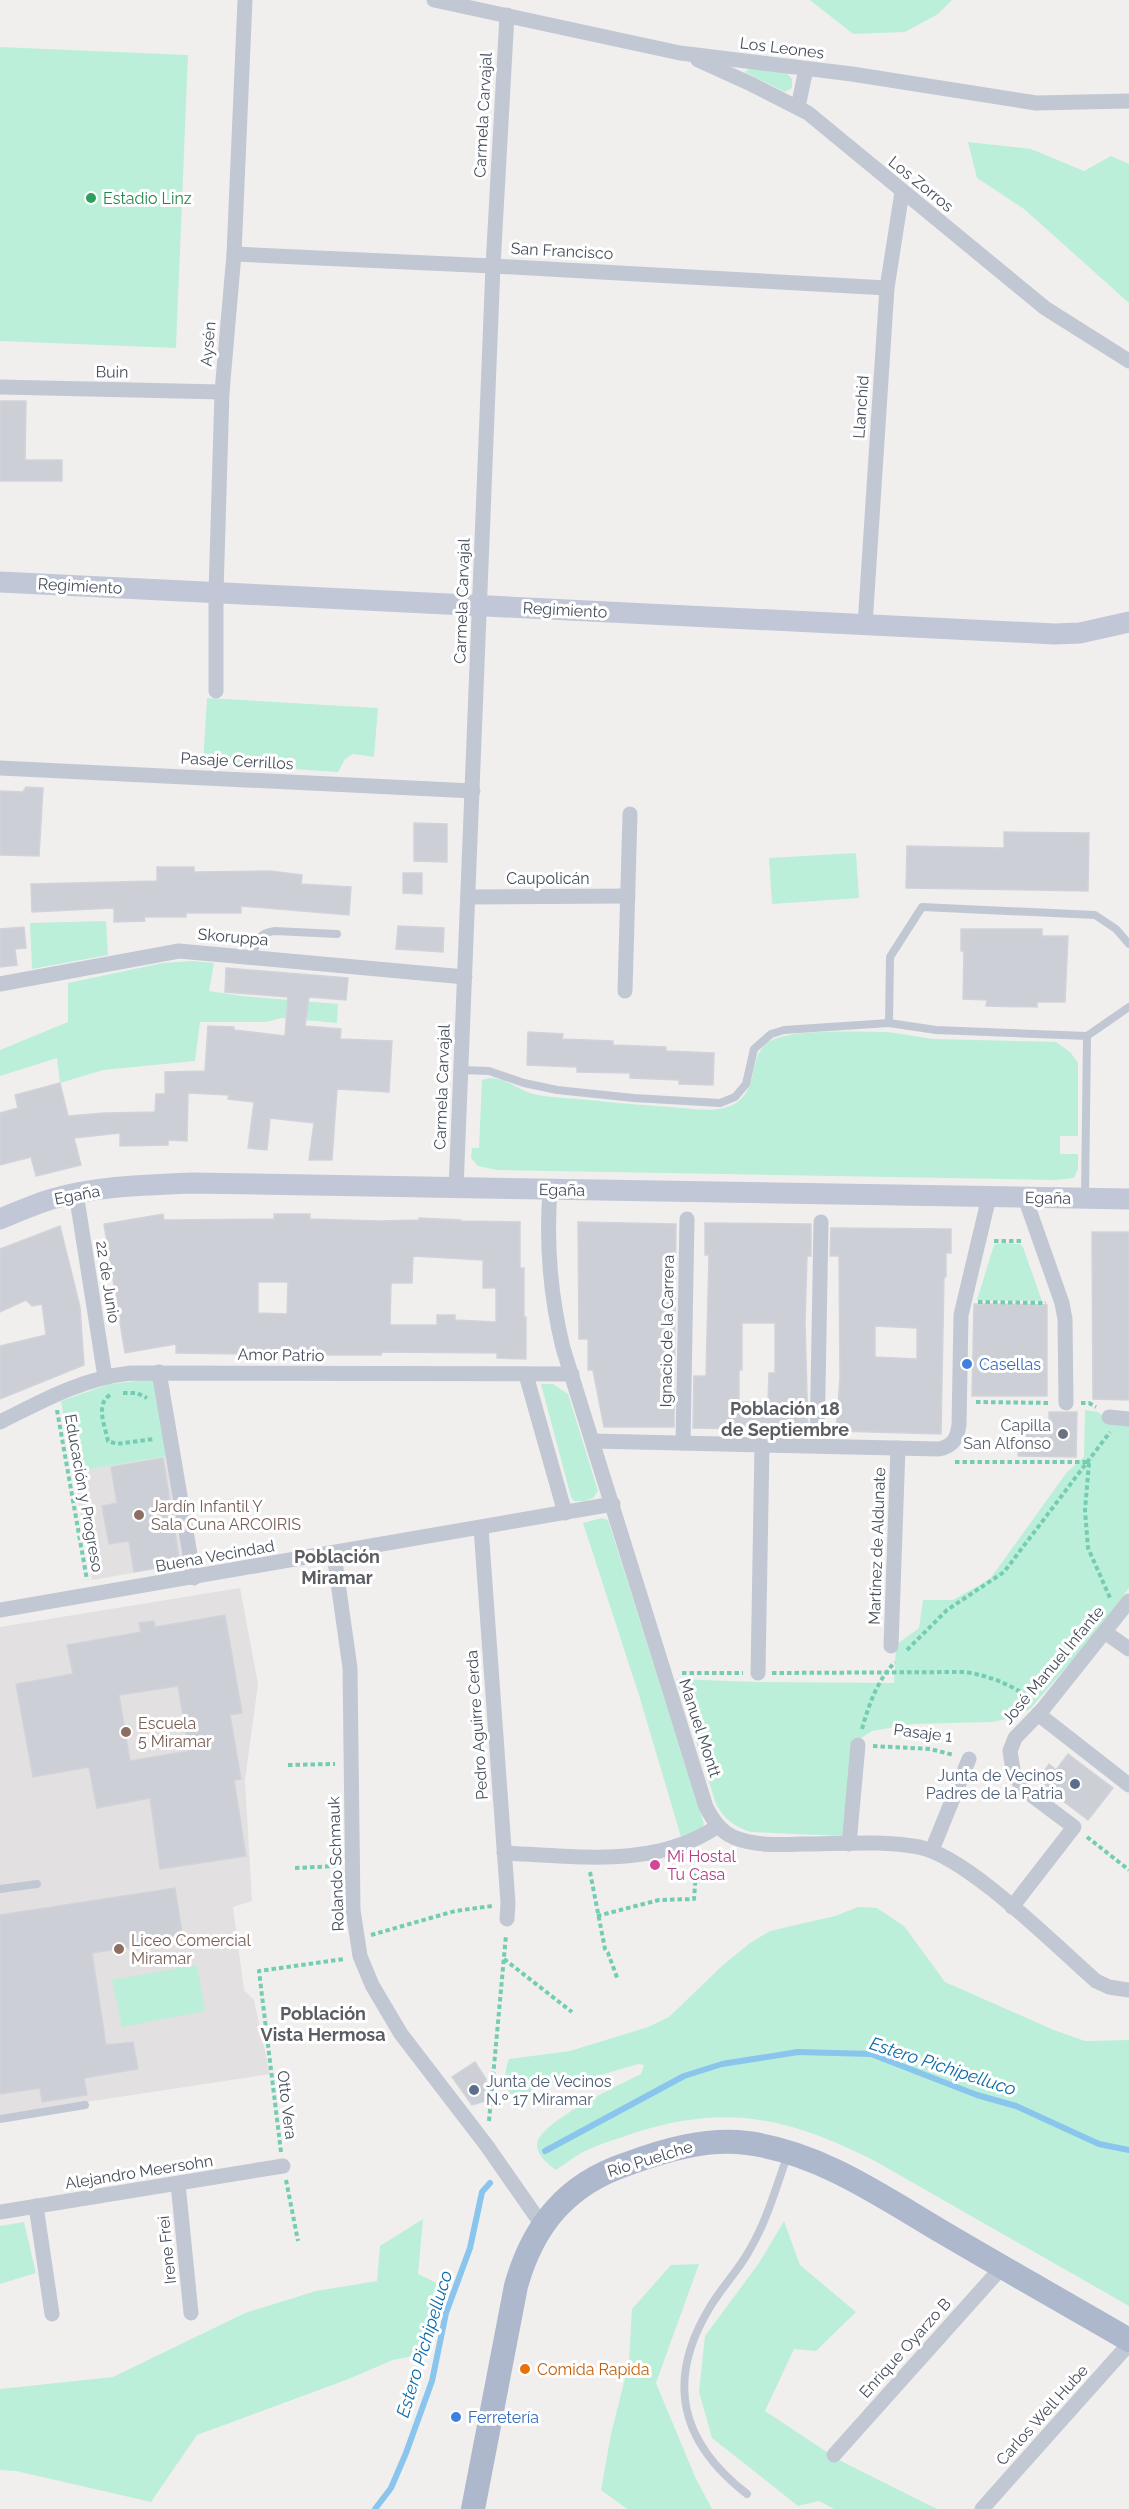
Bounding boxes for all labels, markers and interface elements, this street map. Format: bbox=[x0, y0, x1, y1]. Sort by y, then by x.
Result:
street label: Los Leones bbox=[739, 33, 826, 63]
street label: Carmela Carvajal bbox=[470, 51, 496, 178]
street label: Los Zorros bbox=[885, 152, 958, 216]
place label: Estadio Linz bbox=[103, 189, 192, 208]
marker: Estadio Linz bbox=[84, 191, 98, 205]
street label: San Francisco bbox=[510, 239, 614, 263]
street label: Aysén bbox=[197, 321, 219, 367]
street label: Buin bbox=[95, 362, 129, 382]
street label: Llanchid bbox=[849, 375, 873, 439]
street label: Carmela Carvajal bbox=[450, 537, 474, 664]
street label: Regimiento bbox=[37, 574, 123, 598]
street label: Regimiento bbox=[522, 598, 608, 622]
street label: Pasaje Cerrillos bbox=[180, 749, 294, 773]
street label: Caupolicán bbox=[506, 869, 590, 888]
street label: Skoruppa bbox=[197, 924, 269, 950]
street label: Carmela Carvajal bbox=[430, 1023, 454, 1150]
street label: Egaña bbox=[539, 1180, 585, 1200]
street label: Egaña bbox=[53, 1181, 101, 1209]
street label: Egaña bbox=[1025, 1188, 1071, 1208]
street label: 22 de Junio bbox=[92, 1239, 124, 1325]
street label: Ignacio de la Carrera bbox=[656, 1255, 678, 1407]
street label: Amor Patrio bbox=[237, 1345, 325, 1365]
place label: Casellas bbox=[979, 1355, 1041, 1374]
marker: Casellas bbox=[960, 1357, 974, 1371]
district label: Población 18 de Septiembre bbox=[721, 1398, 849, 1440]
street label: Educación y Progreso bbox=[61, 1412, 107, 1574]
place label: Capilla San Alfonso bbox=[963, 1416, 1051, 1453]
marker: Capilla San Alfonso bbox=[1056, 1427, 1070, 1441]
street label: Martínez de Aldunate bbox=[865, 1467, 889, 1625]
place label: Jardín Infantil Y Sala Cuna ARCOIRIS bbox=[151, 1497, 301, 1534]
marker: Jardín Infantil Y Sala Cuna ARCOIRIS bbox=[132, 1508, 146, 1522]
street label: Buena Vecindad bbox=[154, 1536, 276, 1576]
district label: Población Miramar bbox=[294, 1546, 380, 1588]
street label: José Manuel Infante bbox=[998, 1602, 1108, 1728]
street label: Pedro Aguirre Cerda bbox=[462, 1650, 492, 1800]
street label: Manuel Montt bbox=[675, 1676, 725, 1780]
place label: Escuela 5 Miramar bbox=[138, 1714, 212, 1751]
street label: Pasaje 1 bbox=[893, 1720, 954, 1746]
marker: Escuela 5 Miramar bbox=[119, 1725, 133, 1739]
place label: Junta de Vecinos Padres de la Patria bbox=[926, 1766, 1063, 1803]
marker: Junta de Vecinos Padres de la Patria bbox=[1068, 1777, 1082, 1791]
street label: Rolando Schmauk bbox=[324, 1796, 348, 1932]
place label: Mi Hostal Tu Casa bbox=[667, 1847, 737, 1884]
marker: Mi Hostal Tu Casa bbox=[648, 1858, 662, 1872]
place label: Liceo Comercial Miramar bbox=[131, 1931, 251, 1968]
marker: Liceo Comercial Miramar bbox=[112, 1942, 126, 1956]
district label: Población Vista Hermosa bbox=[260, 2003, 386, 2045]
water label: Estero Pichipelluco bbox=[867, 2032, 1019, 2100]
street label: Otto Vera bbox=[273, 2070, 301, 2140]
place label: Junta de Vecinos N.º 17 Miramar bbox=[486, 2072, 612, 2109]
marker: Junta de Vecinos N.º 17 Miramar bbox=[467, 2083, 481, 2097]
street label: Río Puelche bbox=[605, 2137, 695, 2181]
street label: Alejandro Meersohn bbox=[64, 2151, 214, 2193]
street label: Irene Frei bbox=[154, 2215, 180, 2285]
water label: Estero Pichipelluco bbox=[392, 2268, 456, 2420]
street label: Enrique Oyarzo B bbox=[855, 2294, 955, 2402]
place label: Comida Rapida bbox=[537, 2360, 650, 2379]
street label: Carlos Well Hube bbox=[992, 2361, 1092, 2469]
marker: Comida Rapida bbox=[518, 2362, 532, 2376]
place label: Ferretería bbox=[468, 2408, 539, 2427]
marker: Ferretería bbox=[449, 2410, 463, 2424]

